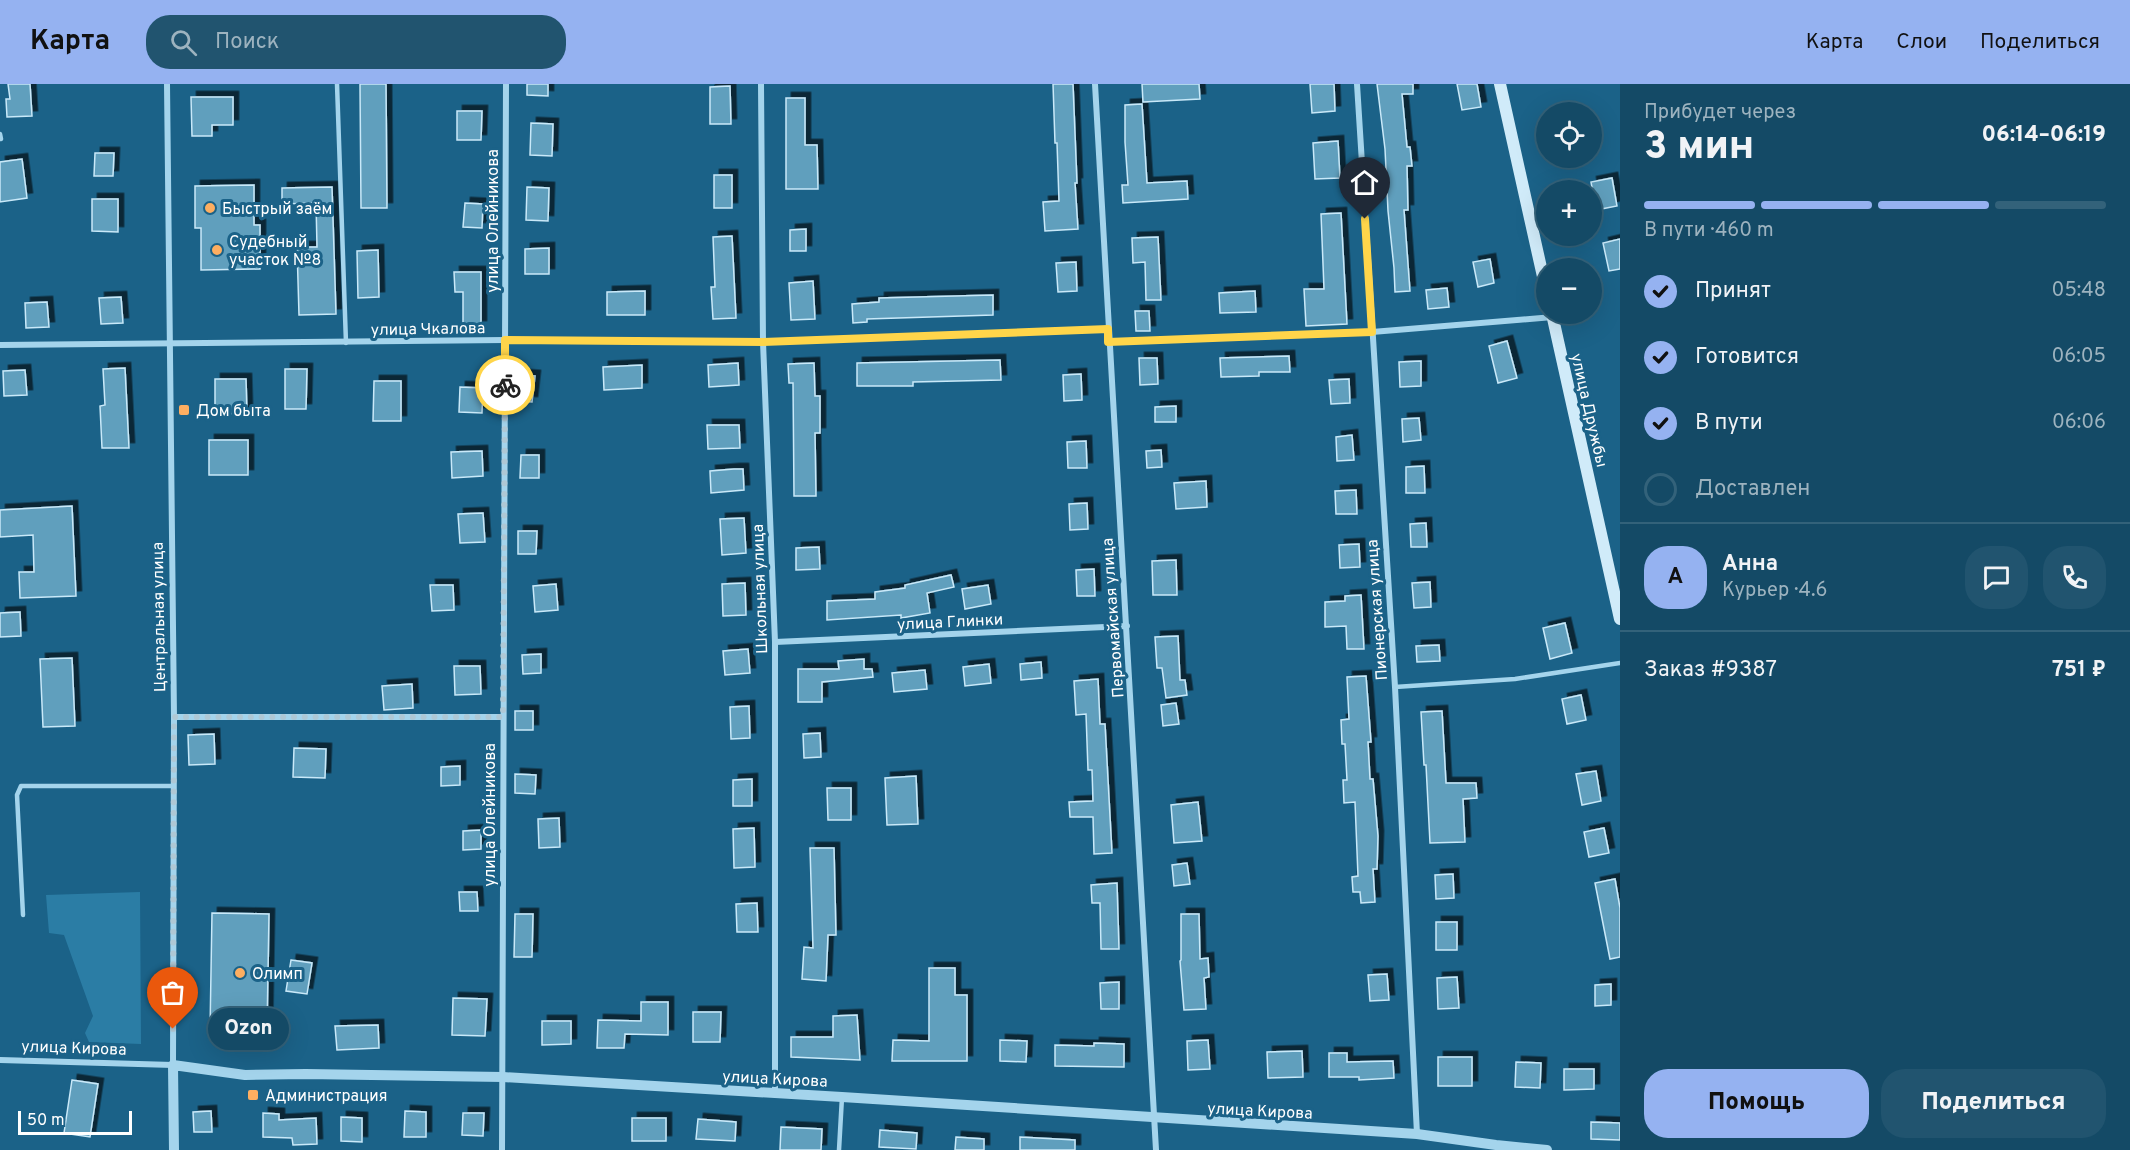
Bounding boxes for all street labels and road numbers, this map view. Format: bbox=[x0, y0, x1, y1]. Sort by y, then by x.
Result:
street label: улица Олейникова bbox=[484, 149, 504, 293]
street label: улица Чкалова bbox=[370, 319, 486, 341]
street label: улица Дружбы bbox=[1565, 352, 1611, 469]
street label: Школьная улица bbox=[749, 524, 773, 654]
street label: Первомайская улица bbox=[1098, 537, 1130, 698]
street label: Пионерская улица bbox=[1363, 539, 1393, 681]
street label: Центральная улица bbox=[149, 542, 171, 692]
street label: улица Глинки bbox=[896, 610, 1004, 636]
street label: улица Олейникова bbox=[481, 743, 501, 887]
street label: улица Кирова bbox=[21, 1037, 127, 1061]
street label: улица Кирова bbox=[722, 1067, 828, 1093]
street label: улица Кирова bbox=[1207, 1099, 1313, 1125]

